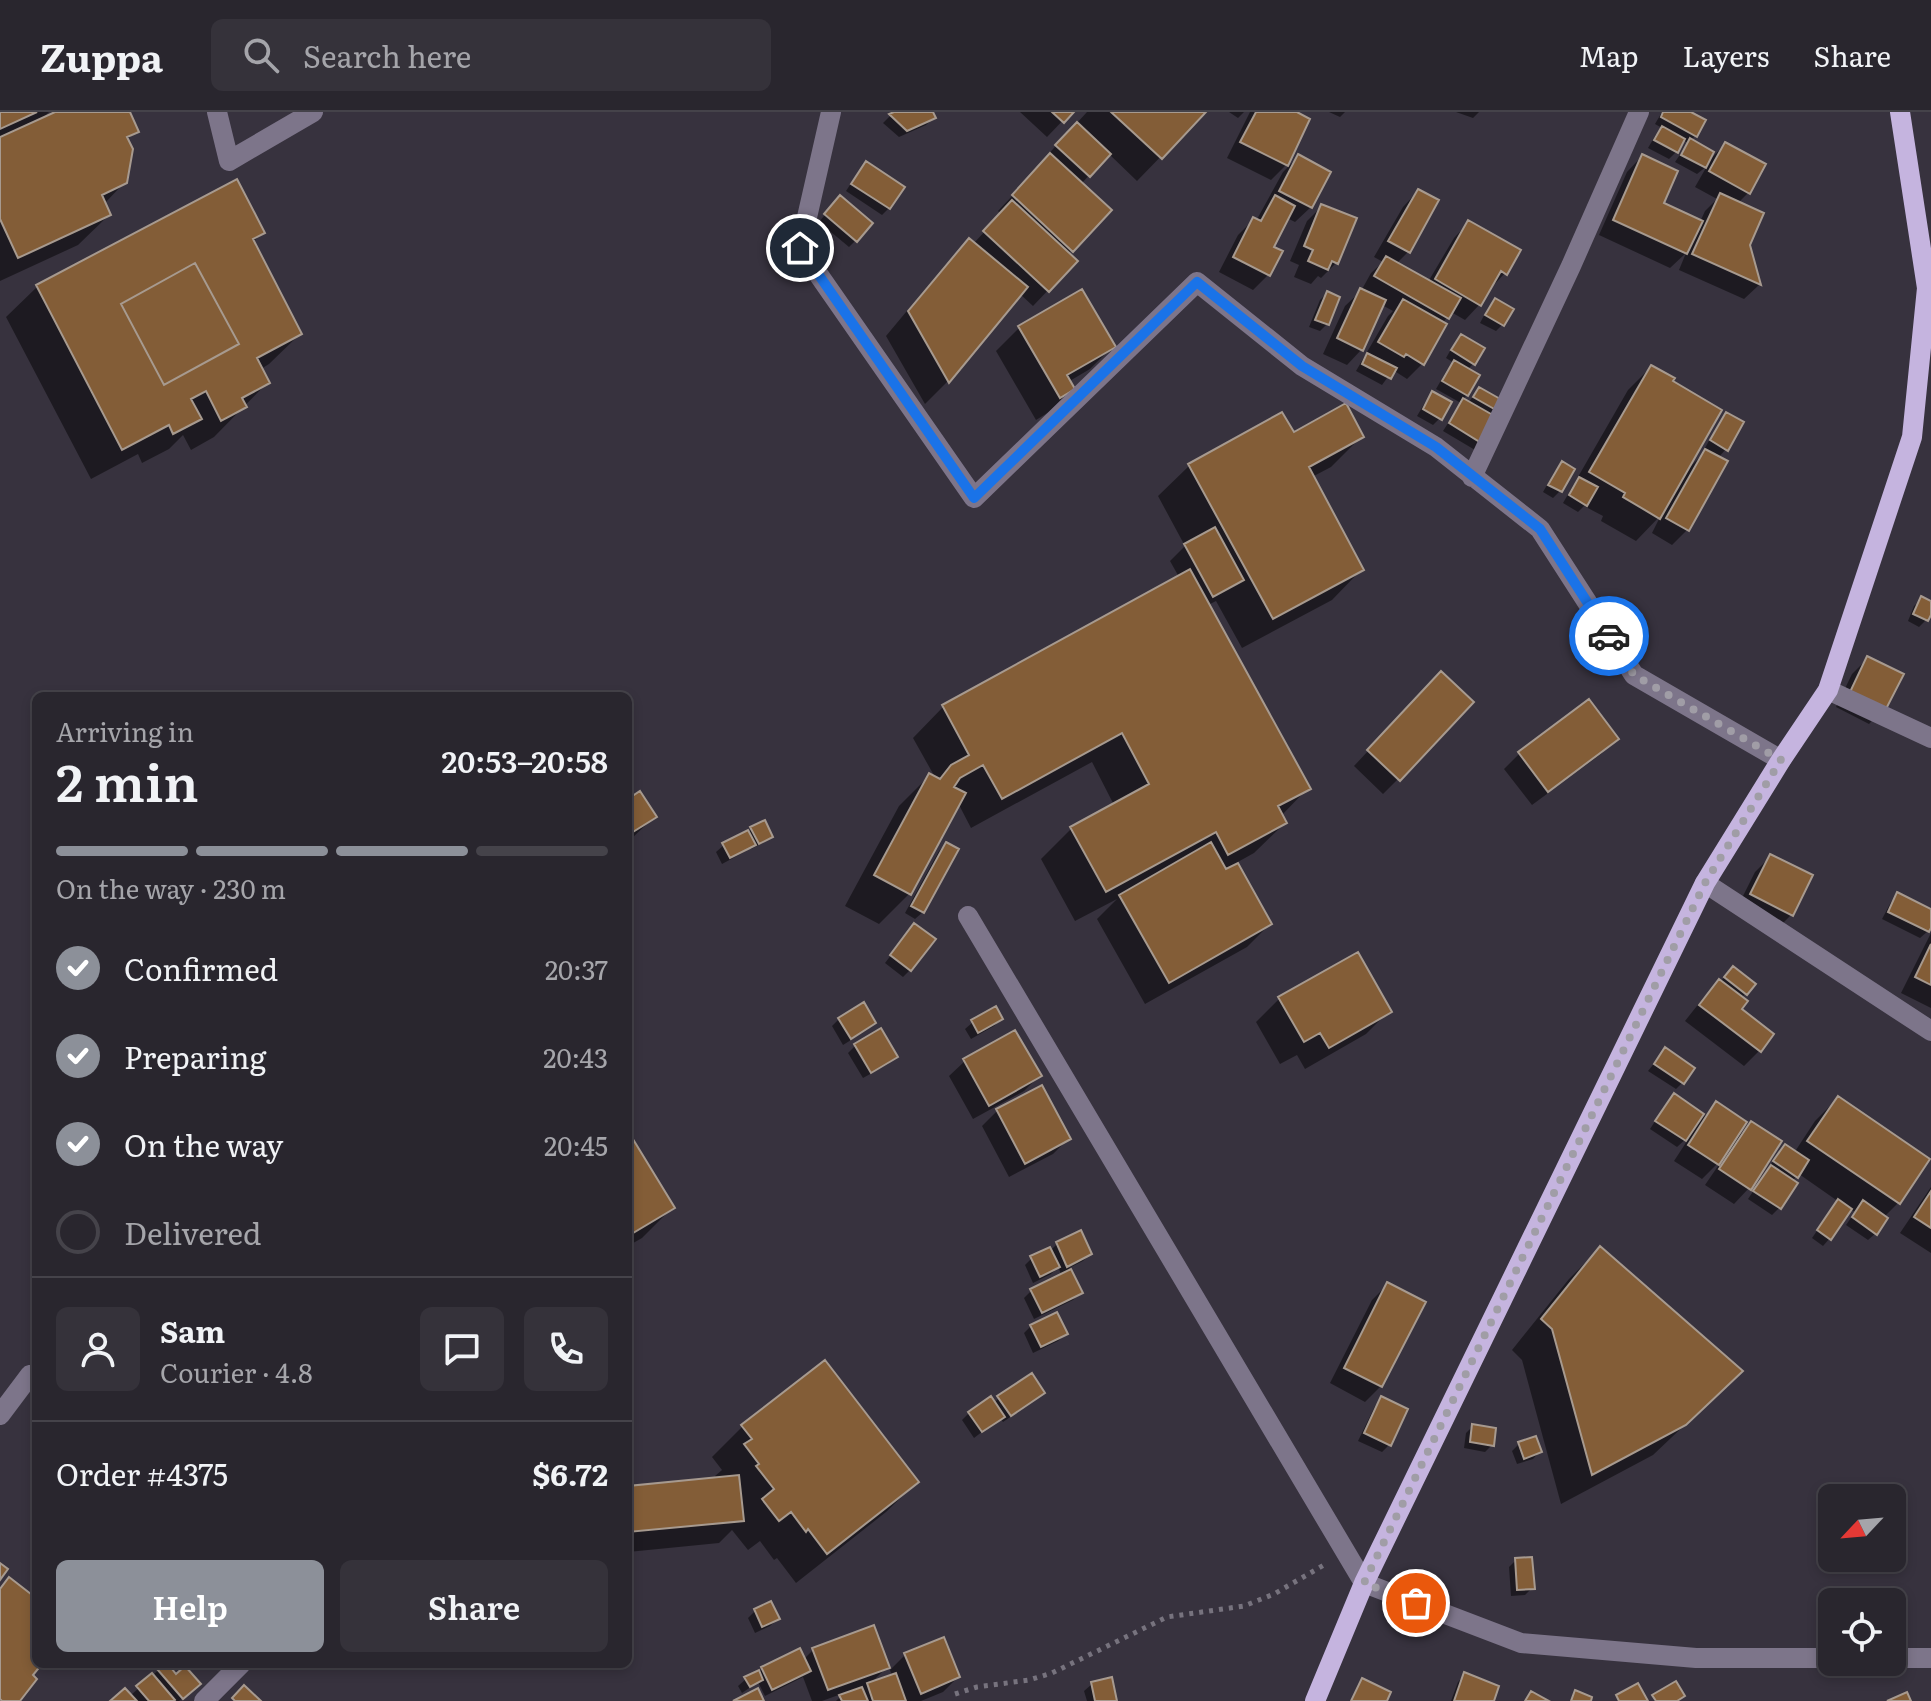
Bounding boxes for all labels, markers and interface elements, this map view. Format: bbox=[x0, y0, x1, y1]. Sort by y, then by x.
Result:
search box bbox=[211, 19, 771, 91]
text: Zuppa bbox=[40, 27, 163, 84]
icon: search bbox=[239, 33, 283, 77]
text: Search here bbox=[303, 33, 471, 77]
text: Map bbox=[1579, 34, 1638, 76]
text: Layers bbox=[1682, 34, 1769, 76]
text: Share bbox=[1813, 34, 1891, 76]
pin bbox=[766, 214, 834, 282]
icon: home bbox=[778, 226, 822, 270]
courier bbox=[1569, 596, 1649, 676]
icon: car bbox=[1587, 614, 1631, 658]
text: Arriving in bbox=[56, 711, 194, 750]
text: 20:53–20:58 bbox=[442, 738, 608, 782]
text: 2 min bbox=[56, 741, 199, 818]
text: On the way · 230 m bbox=[56, 868, 286, 907]
icon: check bbox=[56, 946, 100, 990]
text: Confirmed bbox=[124, 946, 278, 990]
text: 20:37 bbox=[545, 949, 608, 988]
icon: check bbox=[56, 1034, 100, 1078]
text: Preparing bbox=[124, 1034, 266, 1078]
text: 20:43 bbox=[543, 1037, 608, 1076]
icon: check bbox=[56, 1122, 100, 1166]
text: On the way bbox=[124, 1122, 283, 1166]
text: 20:45 bbox=[544, 1125, 608, 1164]
text: Delivered bbox=[124, 1210, 261, 1254]
button: person bbox=[56, 1307, 140, 1391]
button: chat bbox=[420, 1307, 504, 1391]
button: phone bbox=[524, 1307, 608, 1391]
text: Sam bbox=[160, 1308, 225, 1352]
text: Courier · 4.8 bbox=[160, 1352, 313, 1391]
text: Order #4375 bbox=[56, 1451, 228, 1495]
text: $6.72 bbox=[532, 1451, 608, 1495]
north arrow bbox=[1818, 1484, 1906, 1572]
map controls bbox=[1818, 1484, 1906, 1676]
button: Help bbox=[56, 1560, 324, 1652]
button: Share bbox=[340, 1560, 608, 1652]
pin bbox=[1382, 1569, 1450, 1637]
icon: bag bbox=[1394, 1581, 1438, 1625]
button: locate bbox=[1818, 1588, 1906, 1676]

